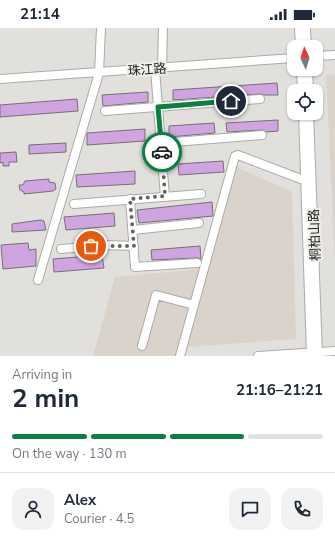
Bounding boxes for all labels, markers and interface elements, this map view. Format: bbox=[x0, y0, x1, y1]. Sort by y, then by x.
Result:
text: 21:14 bbox=[20, 4, 60, 24]
north arrow bbox=[287, 40, 323, 76]
map controls bbox=[287, 40, 323, 120]
street label: 珠江路 bbox=[127, 60, 167, 80]
pin bbox=[214, 84, 248, 118]
button: locate bbox=[287, 84, 323, 120]
icon: home bbox=[220, 90, 242, 112]
courier bbox=[142, 132, 182, 172]
icon: car bbox=[151, 141, 173, 163]
street label: 桐柏山路 bbox=[305, 209, 325, 261]
pin bbox=[74, 229, 108, 263]
icon: bag bbox=[80, 235, 102, 257]
text: Arriving in bbox=[12, 366, 72, 384]
text: 21:16–21:21 bbox=[236, 380, 323, 400]
text: 2 min bbox=[12, 381, 79, 416]
text: On the way · 130 m bbox=[12, 445, 127, 463]
button: person bbox=[12, 488, 54, 530]
button: chat bbox=[229, 488, 271, 530]
button: phone bbox=[281, 488, 323, 530]
text: Alex bbox=[64, 490, 96, 510]
text: Courier · 4.5 bbox=[64, 510, 134, 528]

